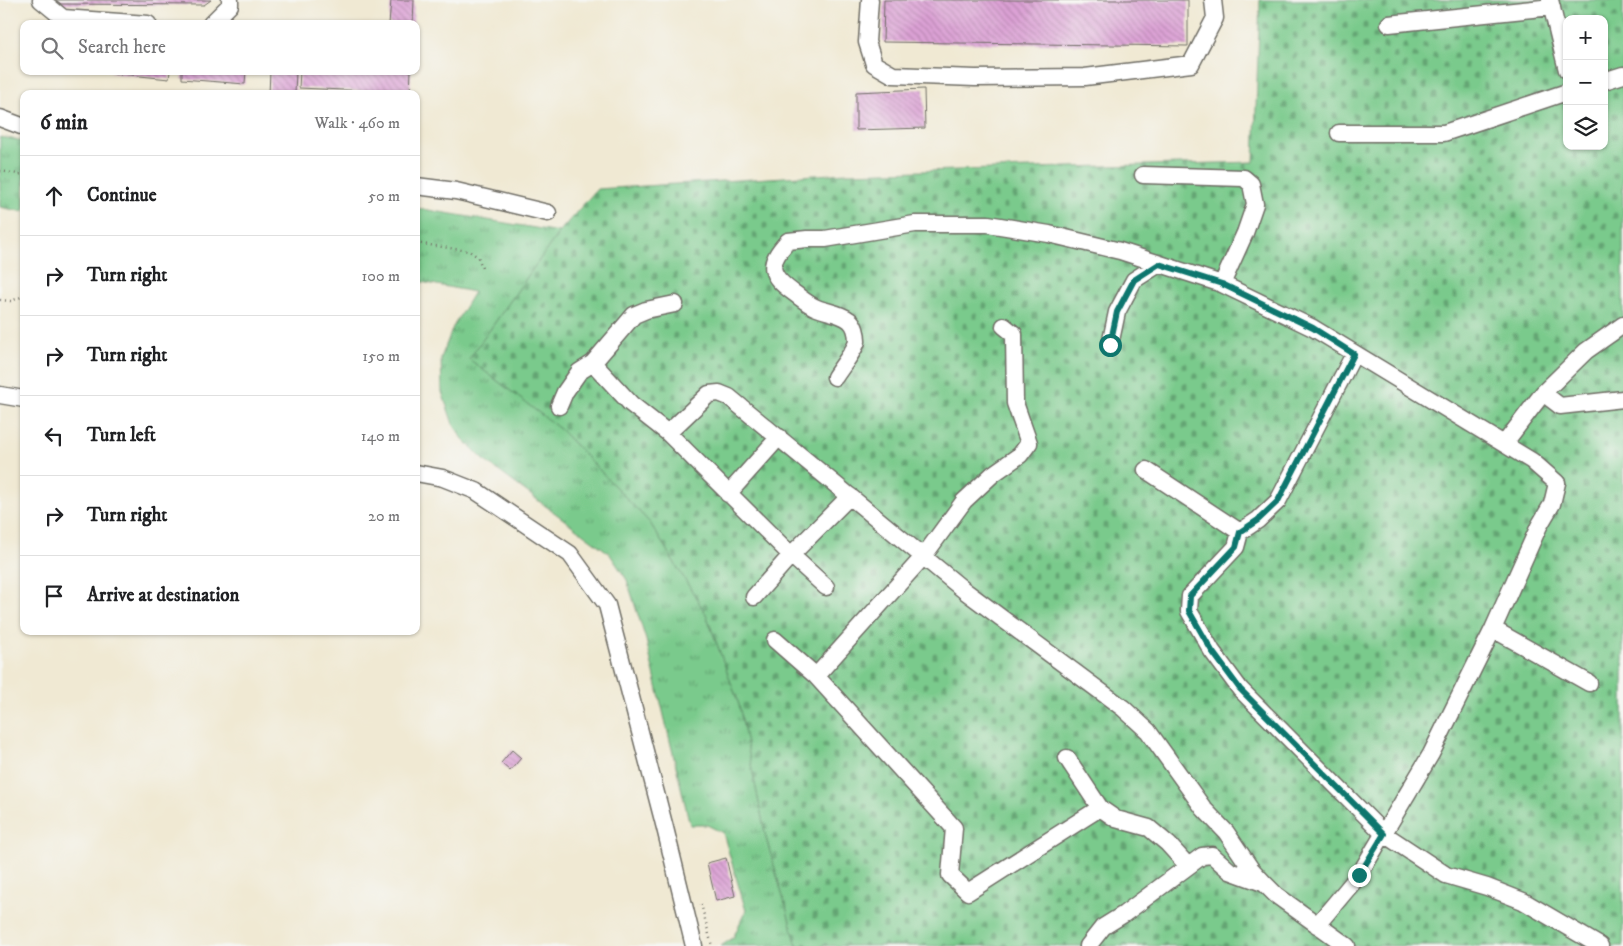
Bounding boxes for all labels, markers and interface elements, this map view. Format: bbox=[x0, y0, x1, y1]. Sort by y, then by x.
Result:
map controls bbox=[1563, 15, 1608, 150]
button: + bbox=[1563, 15, 1608, 60]
search box bbox=[20, 20, 420, 75]
icon: search bbox=[38, 34, 66, 62]
text: Search here bbox=[78, 36, 166, 59]
button: − bbox=[1563, 60, 1608, 105]
button: layers bbox=[1563, 105, 1608, 150]
text: 6 min bbox=[40, 110, 88, 136]
text: Walk · 460 m bbox=[314, 113, 400, 133]
icon: ahead bbox=[40, 182, 68, 210]
text: Continue bbox=[87, 184, 157, 207]
text: 50 m bbox=[368, 186, 400, 206]
icon: right bbox=[40, 262, 68, 290]
text: Turn right bbox=[87, 264, 167, 287]
text: 100 m bbox=[362, 266, 400, 286]
route start bbox=[1099, 334, 1122, 357]
icon: right bbox=[40, 342, 68, 370]
text: Turn right bbox=[87, 344, 167, 367]
text: 150 m bbox=[362, 346, 400, 366]
icon: left bbox=[40, 422, 68, 450]
text: Turn left bbox=[87, 424, 156, 447]
text: 140 m bbox=[361, 426, 400, 446]
icon: right bbox=[40, 502, 68, 530]
text: Turn right bbox=[87, 504, 167, 527]
text: 20 m bbox=[368, 506, 400, 526]
icon: arrive bbox=[40, 582, 68, 610]
text: Arrive at destination bbox=[87, 584, 239, 607]
route end bbox=[1348, 864, 1371, 887]

